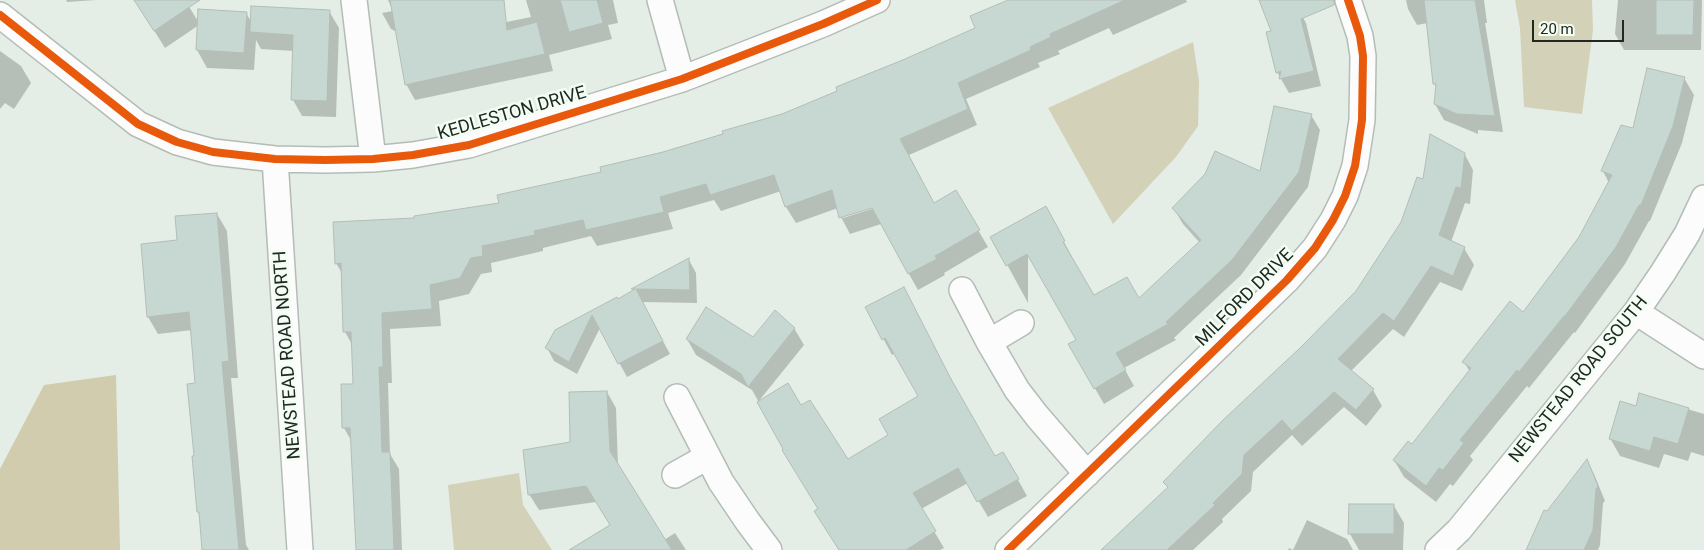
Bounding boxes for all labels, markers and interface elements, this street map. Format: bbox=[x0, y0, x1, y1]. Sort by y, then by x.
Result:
scale bar bbox=[1534, 10, 1626, 42]
text: 20 m bbox=[1540, 20, 1574, 38]
street label: KEDLESTON DRIVE bbox=[435, 82, 589, 146]
street label: MILFORD DRIVE bbox=[1192, 245, 1298, 351]
street label: NEWSTEAD ROAD NORTH bbox=[270, 250, 306, 460]
street label: NEWSTEAD ROAD SOUTH bbox=[1505, 292, 1653, 468]

